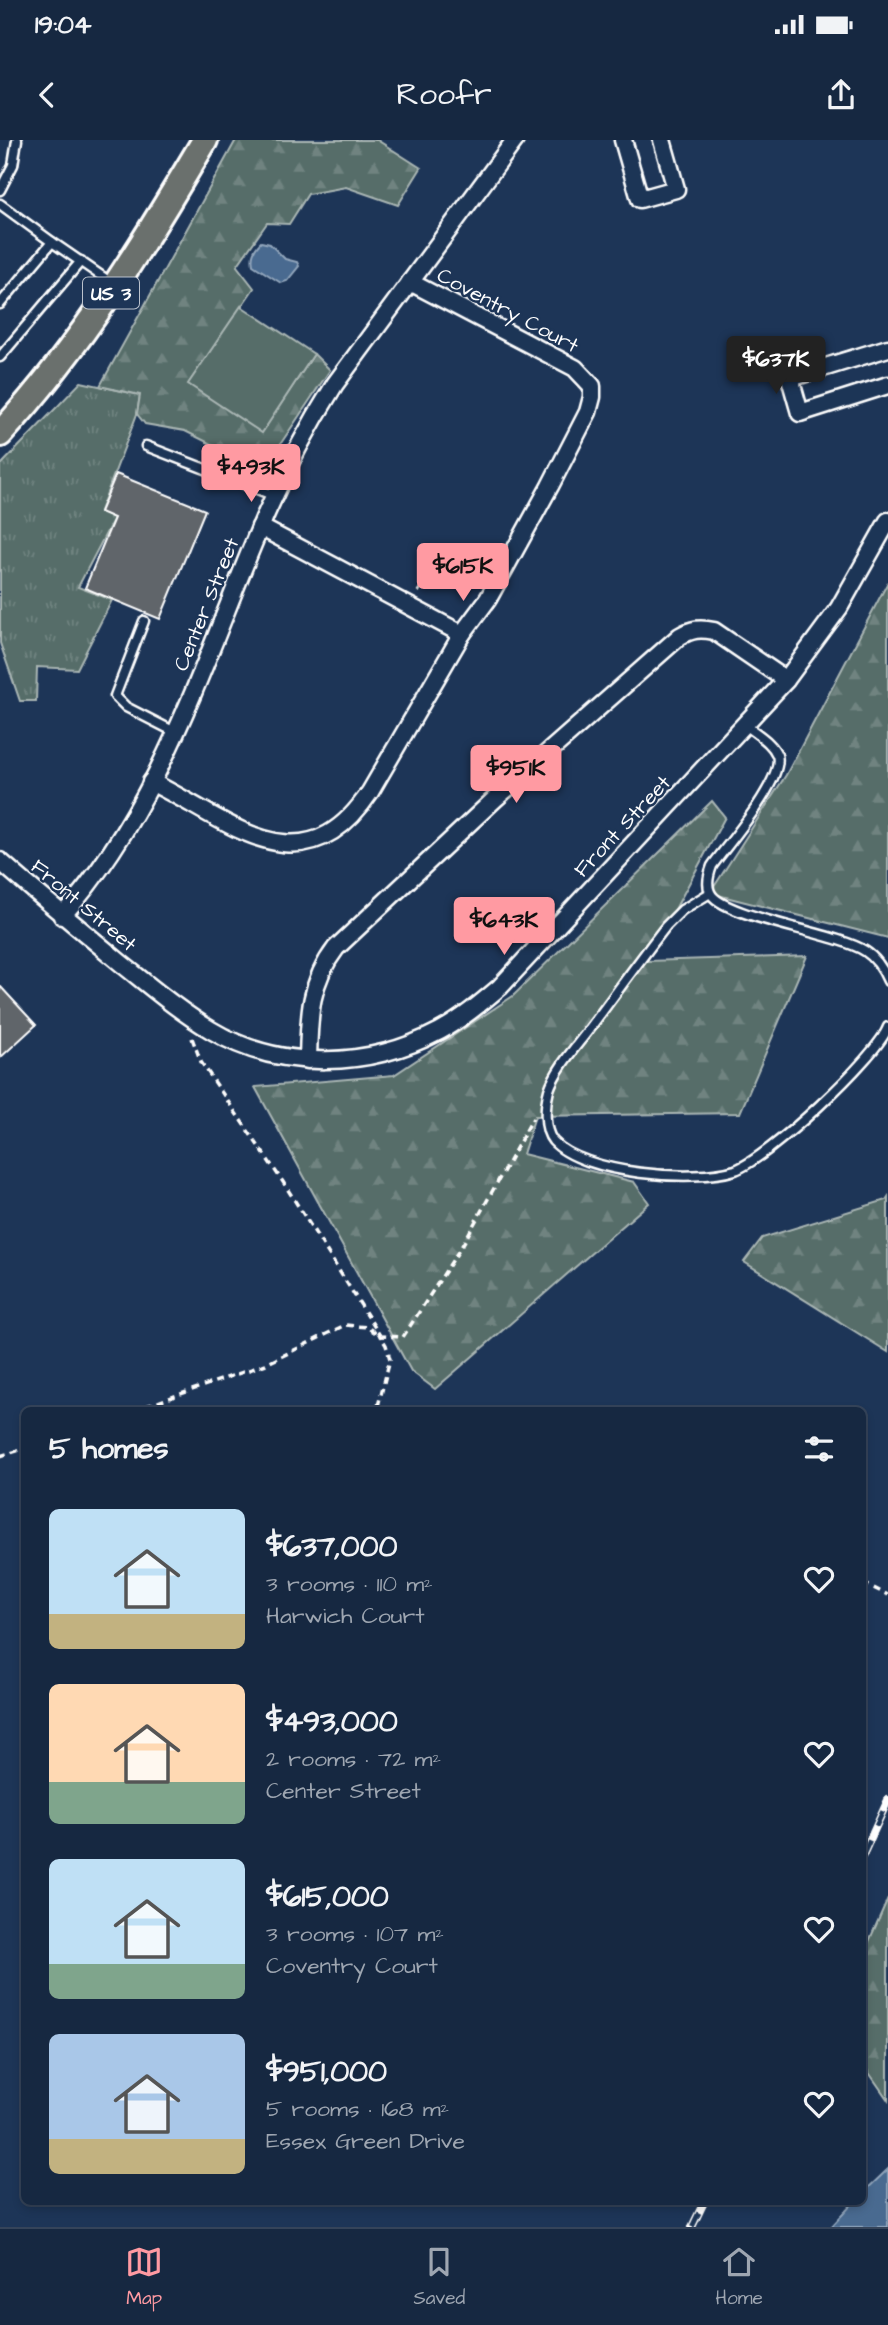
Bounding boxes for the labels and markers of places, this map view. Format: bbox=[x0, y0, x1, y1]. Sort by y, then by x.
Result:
pin: $637K bbox=[727, 336, 825, 396]
pin: $493K bbox=[202, 444, 300, 504]
pin: $615K bbox=[414, 544, 512, 603]
pin: $951K bbox=[467, 746, 565, 805]
pin: $643K bbox=[455, 898, 553, 957]

